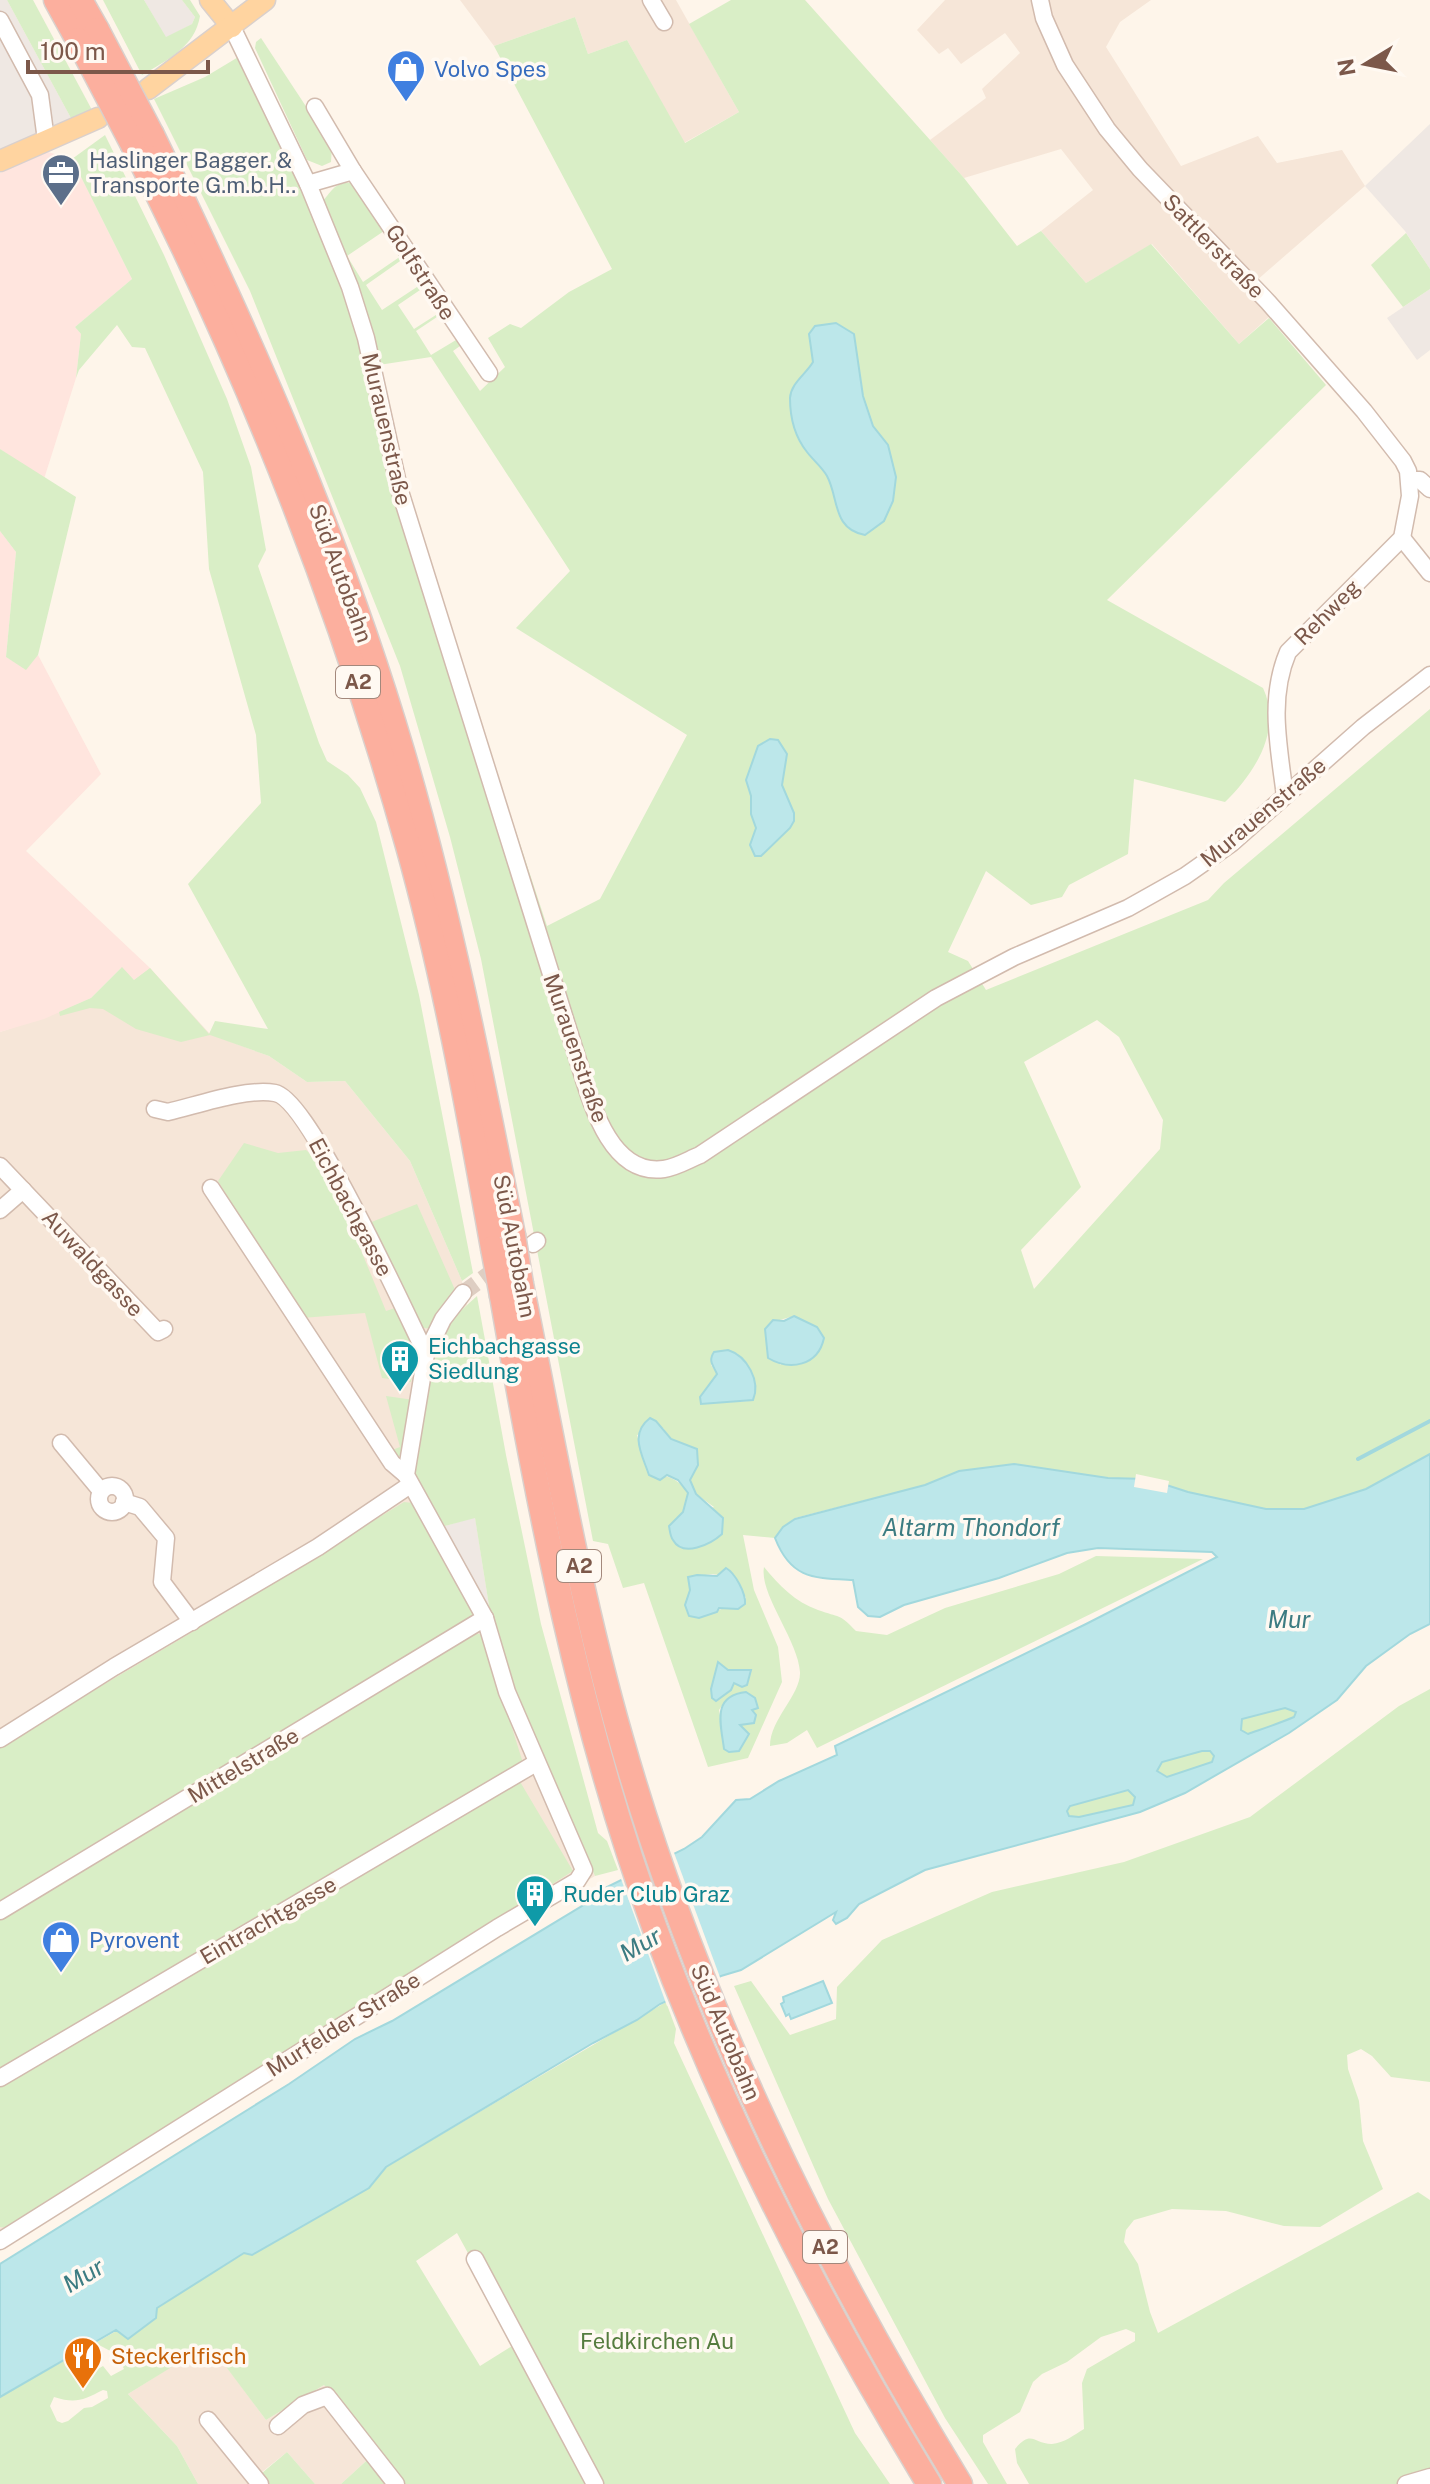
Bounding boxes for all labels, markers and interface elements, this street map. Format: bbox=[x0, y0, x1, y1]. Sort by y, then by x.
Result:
scale bar bbox=[28, 24, 208, 74]
north arrow bbox=[1326, 24, 1406, 104]
text: 100 m bbox=[40, 37, 106, 65]
shop icon: Volvo Spes bbox=[385, 48, 427, 103]
place label: Volvo Spes bbox=[434, 56, 546, 82]
text: N bbox=[1332, 57, 1361, 78]
place label: Haslinger Bagger. & Transporte G.m.b.H.. bbox=[89, 147, 296, 198]
office icon: Haslinger Bagger. & Transporte G.m.b.H.. bbox=[40, 152, 82, 207]
street label: Sattlerstraße bbox=[1158, 189, 1270, 303]
street label: Golfstraße bbox=[381, 219, 461, 325]
street label: Murauenstraße bbox=[357, 350, 417, 508]
street label: Süd Autobahn bbox=[304, 500, 378, 646]
street label: Rehweg bbox=[1289, 574, 1365, 650]
road number: A2 bbox=[336, 666, 380, 698]
street label: Murauenstraße bbox=[1195, 752, 1331, 872]
street label: Murauenstraße bbox=[538, 970, 614, 1126]
street label: Eichbachgasse bbox=[304, 1133, 398, 1281]
street label: Süd Autobahn bbox=[488, 1172, 542, 1320]
street label: Auwaldgasse bbox=[37, 1204, 149, 1322]
place label: Eichbachgasse Siedlung bbox=[428, 1333, 581, 1384]
building icon: Eichbachgasse Siedlung bbox=[379, 1338, 421, 1393]
water label: Altarm Thondorf bbox=[882, 1513, 1062, 1541]
road number: A2 bbox=[557, 1550, 601, 1582]
water label: Mur bbox=[1267, 1605, 1312, 1633]
street label: Mittelstraße bbox=[183, 1722, 303, 1808]
street label: Eintrachtgasse bbox=[195, 1870, 341, 1970]
building icon: Ruder Club Graz bbox=[514, 1873, 556, 1928]
place label: Ruder Club Graz bbox=[563, 1881, 730, 1907]
shop icon: Pyrovent bbox=[40, 1919, 82, 1974]
water label: Mur bbox=[614, 1921, 667, 1967]
place label: Pyrovent bbox=[89, 1927, 180, 1953]
street label: Süd Autobahn bbox=[686, 1960, 766, 2104]
street label: Murfelder Straße bbox=[261, 1966, 425, 2082]
road number: A2 bbox=[803, 2231, 847, 2263]
water label: Mur bbox=[57, 2251, 110, 2298]
park label: Feldkirchen Au bbox=[580, 2328, 734, 2354]
restaurant icon: Steckerlfisch bbox=[62, 2335, 104, 2390]
place label: Steckerlfisch bbox=[111, 2343, 246, 2369]

